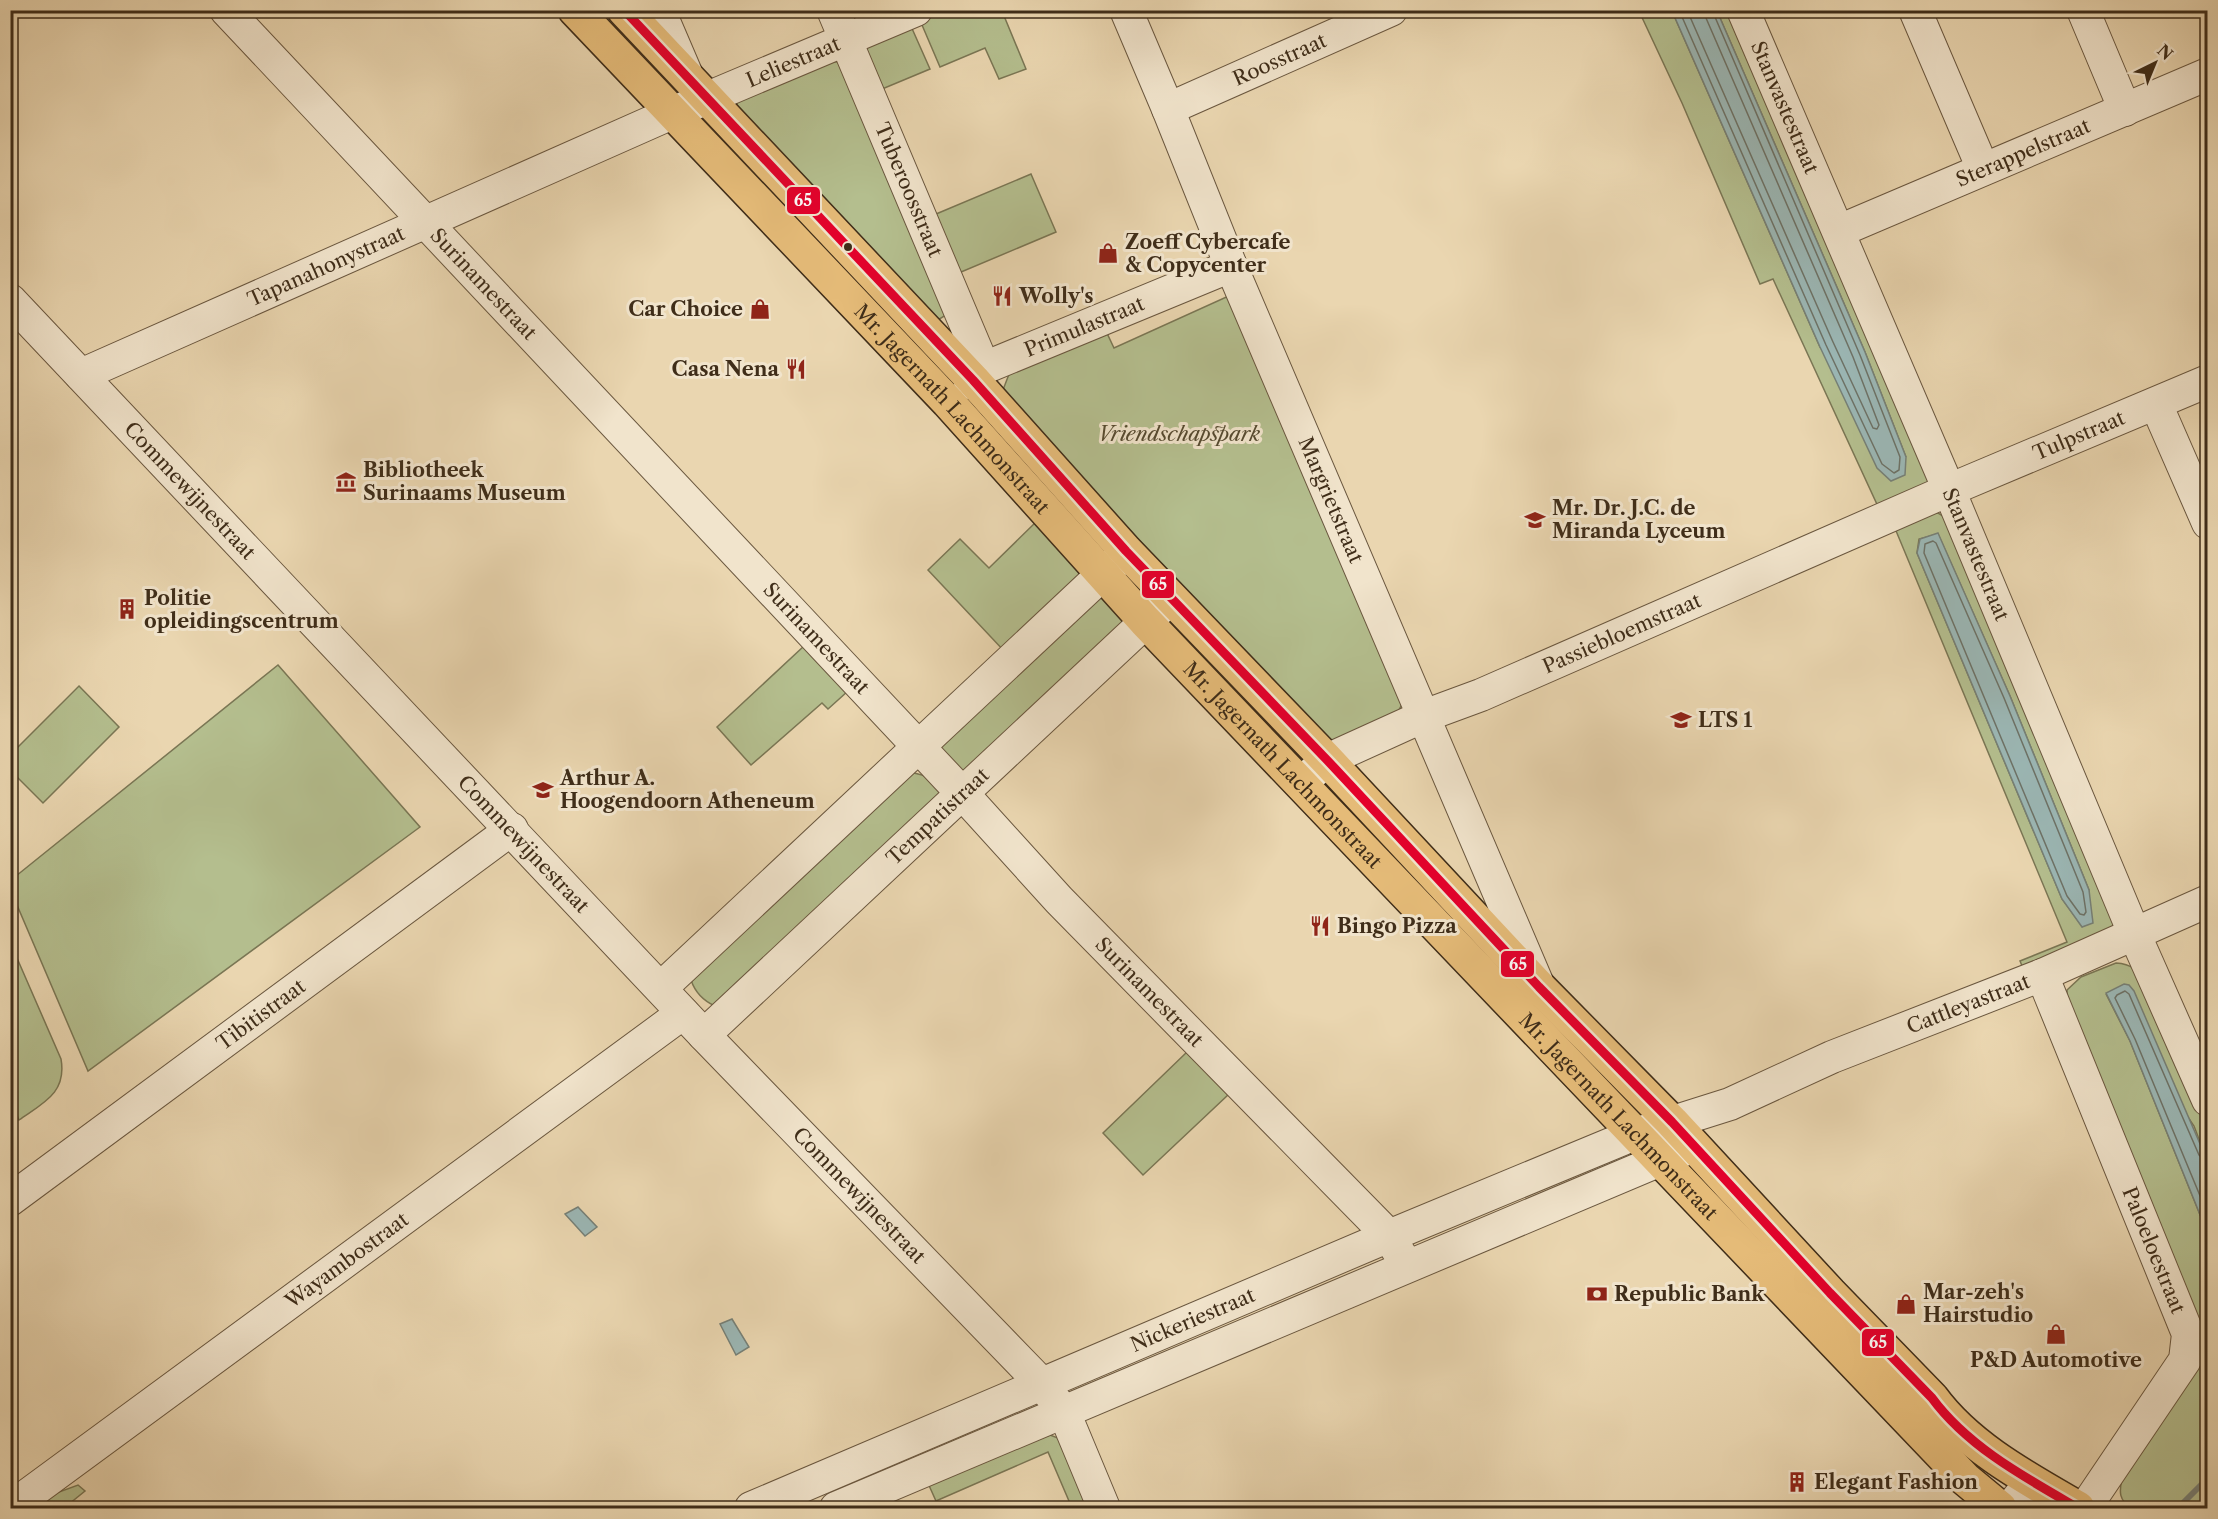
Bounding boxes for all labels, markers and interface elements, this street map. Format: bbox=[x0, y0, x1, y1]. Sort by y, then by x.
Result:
street label: Roosstraat bbox=[1229, 28, 1330, 91]
street label: Leliestraat bbox=[743, 31, 844, 92]
north arrow bbox=[2125, 33, 2185, 93]
street label: Stanvastestraat bbox=[1746, 38, 1824, 177]
text: N bbox=[2153, 40, 2177, 64]
street label: Sterappelstraat bbox=[1952, 114, 2094, 192]
street label: Tuberoosstraat bbox=[870, 119, 948, 260]
line badge: 65 bbox=[786, 186, 821, 215]
text: 65 bbox=[794, 190, 812, 210]
street label: Tapanahonystraat bbox=[244, 221, 408, 312]
street label: Surinamestraat bbox=[425, 223, 542, 345]
place label: Zoeff Cybercafe & Copycenter bbox=[1125, 230, 1291, 277]
unlabelled marker bbox=[842, 241, 854, 253]
shop icon: Zoeff Cybercafe & Copycenter bbox=[1096, 241, 1120, 265]
restaurant icon: Wolly's bbox=[990, 284, 1014, 308]
place label: Wolly's bbox=[1018, 284, 1094, 308]
street label: Primulastraat bbox=[1021, 291, 1148, 362]
place label: Car Choice bbox=[628, 297, 743, 321]
shop icon: Car Choice bbox=[748, 297, 772, 321]
street label: Mr. Jagernath Lachmonstraat bbox=[849, 299, 1055, 519]
place label: Casa Nena bbox=[672, 357, 779, 381]
restaurant icon: Casa Nena bbox=[784, 357, 808, 381]
street label: Tulpstraat bbox=[2029, 406, 2128, 465]
street label: Commewijnestraat bbox=[119, 417, 260, 564]
park label: Vriendschapspark bbox=[1098, 422, 1261, 446]
street label: Margrietstraat bbox=[1293, 433, 1368, 566]
place label: Bibliotheek Surinaams Museum bbox=[363, 458, 566, 505]
museum icon: Bibliotheek Surinaams Museum bbox=[334, 470, 358, 494]
street label: Stanvastestraat bbox=[1937, 484, 2014, 624]
place label: Mr. Dr. J.C. de Miranda Lyceum bbox=[1552, 496, 1726, 543]
school or university icon: Mr. Dr. J.C. de Miranda Lyceum bbox=[1523, 508, 1547, 532]
line badge: 65 bbox=[1141, 570, 1175, 599]
text: 65 bbox=[1149, 574, 1167, 594]
street label: Surinamestraat bbox=[758, 577, 874, 699]
place label: Politie opleidingscentrum bbox=[144, 586, 339, 633]
street label: Passiebloemstraat bbox=[1539, 588, 1705, 679]
building icon: Politie opleidingscentrum bbox=[115, 597, 139, 621]
street label: Mr. Jagernath Lachmonstraat bbox=[1178, 657, 1387, 873]
school or university icon: LTS 1 bbox=[1669, 708, 1693, 732]
place label: LTS 1 bbox=[1698, 708, 1752, 732]
street label: Tempatistraat bbox=[882, 763, 994, 870]
place label: Arthur A. Hoogendoorn Atheneum bbox=[559, 766, 815, 813]
street label: Commewijnestraat bbox=[453, 770, 594, 918]
school or university icon: Arthur A. Hoogendoorn Atheneum bbox=[531, 778, 555, 802]
restaurant icon: Bingo Pizza bbox=[1308, 914, 1332, 938]
place label: Bingo Pizza bbox=[1337, 914, 1457, 938]
street label: Surinamestraat bbox=[1090, 932, 1208, 1052]
line badge: 65 bbox=[1500, 950, 1535, 978]
text: 65 bbox=[1509, 954, 1527, 974]
street label: Cattleyastraat bbox=[1903, 969, 2033, 1039]
street label: Tibitistraat bbox=[212, 974, 310, 1055]
street label: Mr. Jagernath Lachmonstraat bbox=[1514, 1008, 1723, 1225]
street label: Commewijnestraat bbox=[788, 1122, 931, 1268]
street label: Paloeloestraat bbox=[2117, 1183, 2190, 1317]
street label: Wayambostraat bbox=[280, 1207, 413, 1314]
place label: Mar-zeh's Hairstudio bbox=[1923, 1280, 2033, 1327]
bank icon: Republic Bank bbox=[1585, 1282, 1609, 1306]
place label: Republic Bank bbox=[1614, 1282, 1765, 1306]
street label: Nickeriestraat bbox=[1127, 1283, 1258, 1357]
shop icon: Mar-zeh's Hairstudio bbox=[1894, 1292, 1918, 1316]
shop icon: P&D Automotive bbox=[2044, 1322, 2068, 1346]
line badge: 65 bbox=[1861, 1328, 1895, 1357]
text: 65 bbox=[1869, 1332, 1887, 1352]
place label: P&D Automotive bbox=[1970, 1348, 2142, 1372]
building icon: Elegant Fashion bbox=[1785, 1470, 1809, 1494]
place label: Elegant Fashion bbox=[1814, 1470, 1978, 1494]

